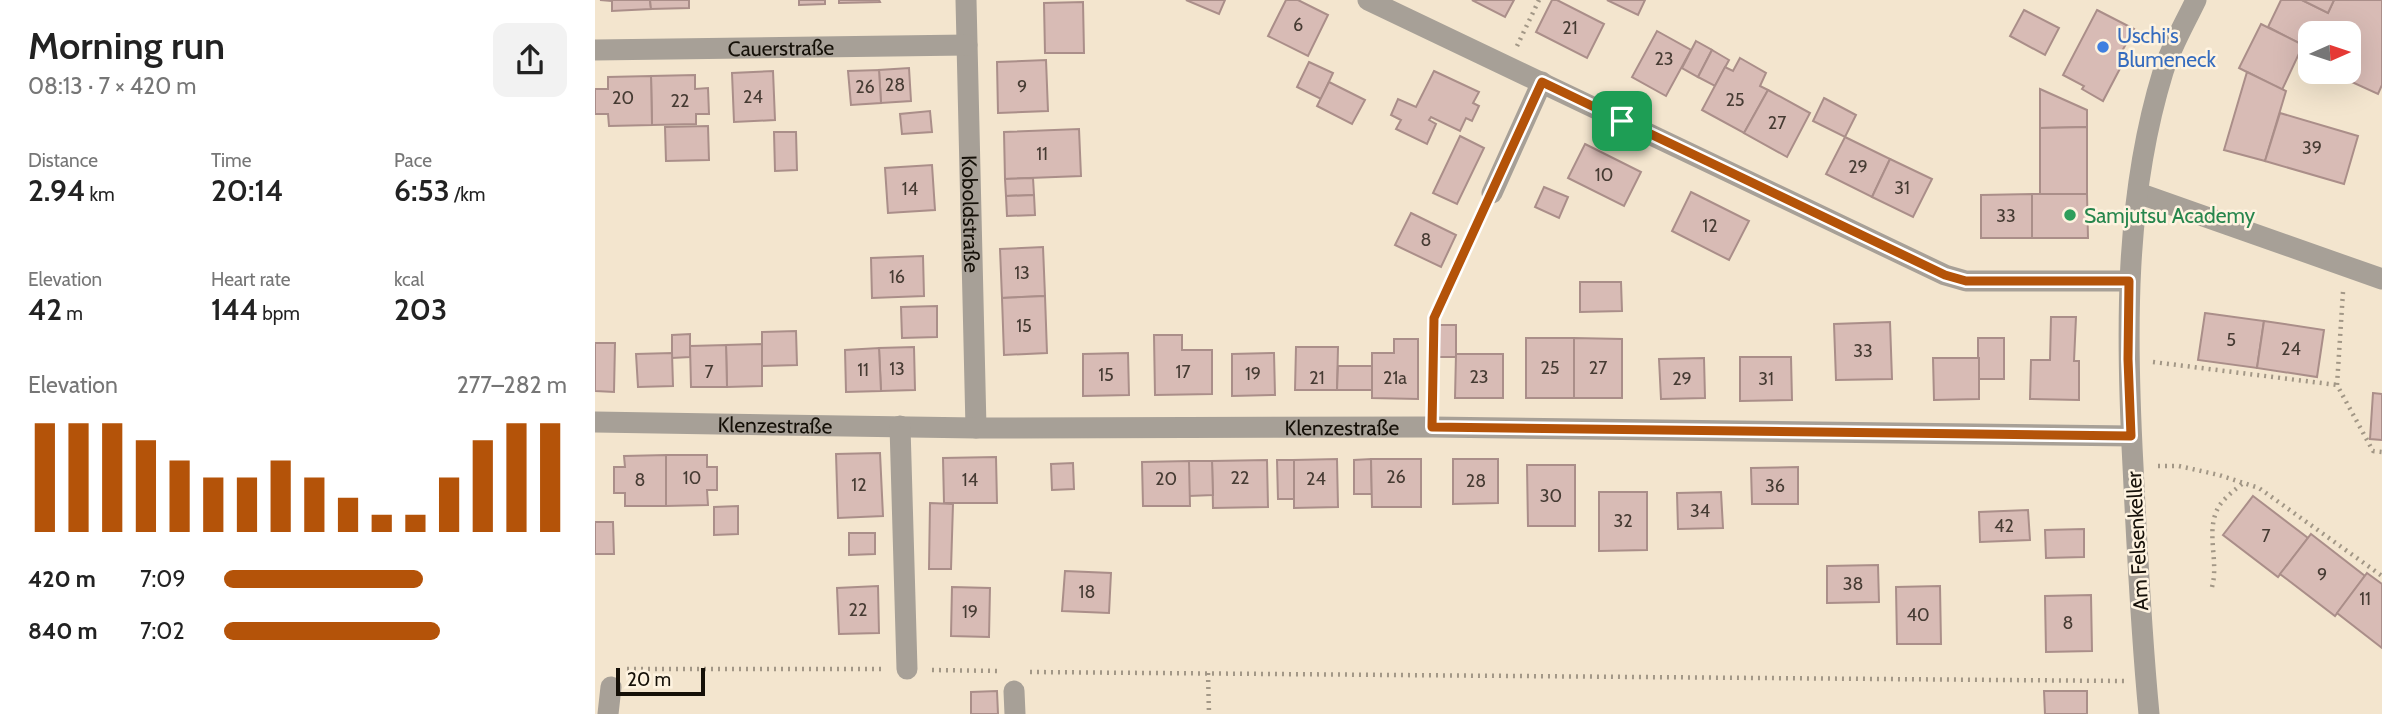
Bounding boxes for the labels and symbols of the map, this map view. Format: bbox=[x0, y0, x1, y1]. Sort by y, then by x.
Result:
house number: 6 bbox=[1293, 14, 1303, 36]
house number: 21 bbox=[1562, 17, 1578, 39]
north arrow bbox=[2298, 21, 2361, 84]
place label: Uschi's Blumeneck bbox=[2117, 23, 2217, 72]
street label: Cauerstraße bbox=[728, 34, 835, 61]
marker: Uschi's Blumeneck bbox=[2095, 39, 2111, 55]
house number: 23 bbox=[1654, 48, 1674, 70]
house number: 28 bbox=[885, 74, 905, 96]
house number: 26 bbox=[855, 76, 875, 98]
house number: 9 bbox=[1017, 76, 1027, 98]
house number: 24 bbox=[743, 86, 763, 108]
house number: 20 bbox=[612, 87, 634, 109]
house number: 25 bbox=[1725, 89, 1745, 111]
house number: 22 bbox=[671, 90, 689, 112]
pin bbox=[1592, 91, 1652, 151]
house number: 27 bbox=[1768, 112, 1786, 134]
house number: 39 bbox=[2302, 137, 2322, 159]
house number: 11 bbox=[1036, 143, 1048, 165]
street label: Koboldstraße bbox=[957, 155, 985, 273]
house number: 29 bbox=[1848, 156, 1868, 178]
house number: 10 bbox=[1595, 164, 1613, 186]
house number: 31 bbox=[1894, 177, 1910, 199]
house number: 14 bbox=[902, 178, 918, 200]
place label: Samjutsu Academy bbox=[2084, 203, 2256, 229]
house number: 33 bbox=[1996, 205, 2016, 227]
marker: Samjutsu Academy bbox=[2062, 207, 2078, 223]
house number: 12 bbox=[1702, 215, 1718, 237]
house number: 8 bbox=[1421, 229, 1431, 251]
house number: 13 bbox=[1014, 262, 1030, 284]
house number: 16 bbox=[889, 266, 905, 288]
house number: 15 bbox=[1016, 315, 1032, 337]
house number: 5 bbox=[2226, 329, 2236, 351]
house number: 24 bbox=[2281, 338, 2301, 360]
house number: 33 bbox=[1853, 340, 1873, 362]
house number: 25 bbox=[1540, 357, 1560, 379]
house number: 27 bbox=[1589, 357, 1607, 379]
house number: 13 bbox=[889, 358, 905, 380]
house number: 11 bbox=[857, 359, 869, 381]
house number: 7 bbox=[704, 361, 714, 383]
house number: 17 bbox=[1176, 361, 1190, 383]
house number: 19 bbox=[1245, 363, 1261, 385]
house number: 15 bbox=[1098, 364, 1114, 386]
house number: 23 bbox=[1469, 366, 1489, 388]
house number: 21 bbox=[1309, 367, 1325, 389]
house number: 21a bbox=[1383, 367, 1407, 389]
house number: 29 bbox=[1672, 368, 1692, 390]
house number: 31 bbox=[1758, 368, 1774, 390]
street label: Klenzestraße bbox=[717, 411, 833, 438]
street label: Klenzestraße bbox=[1284, 415, 1400, 440]
house number: 26 bbox=[1386, 466, 1406, 488]
house number: 10 bbox=[683, 467, 701, 489]
house number: 22 bbox=[1231, 467, 1249, 489]
house number: 20 bbox=[1155, 468, 1177, 490]
house number: 24 bbox=[1306, 468, 1326, 490]
house number: 8 bbox=[635, 469, 645, 491]
house number: 14 bbox=[962, 469, 978, 491]
house number: 28 bbox=[1466, 470, 1486, 492]
street label: Am Felsenkeller bbox=[2121, 470, 2153, 612]
house number: 12 bbox=[851, 474, 867, 496]
house number: 36 bbox=[1765, 475, 1785, 497]
house number: 30 bbox=[1540, 485, 1562, 507]
house number: 34 bbox=[1690, 500, 1710, 522]
house number: 32 bbox=[1613, 510, 1633, 532]
house number: 42 bbox=[1994, 515, 2014, 537]
house number: 7 bbox=[2261, 525, 2271, 547]
house number: 9 bbox=[2317, 564, 2327, 586]
house number: 38 bbox=[1843, 573, 1863, 595]
house number: 18 bbox=[1079, 581, 1095, 603]
house number: 11 bbox=[2359, 588, 2371, 610]
house number: 22 bbox=[849, 599, 867, 621]
house number: 19 bbox=[962, 601, 978, 623]
house number: 40 bbox=[1907, 604, 1929, 626]
house number: 8 bbox=[2063, 612, 2073, 634]
scale bar bbox=[616, 665, 705, 697]

